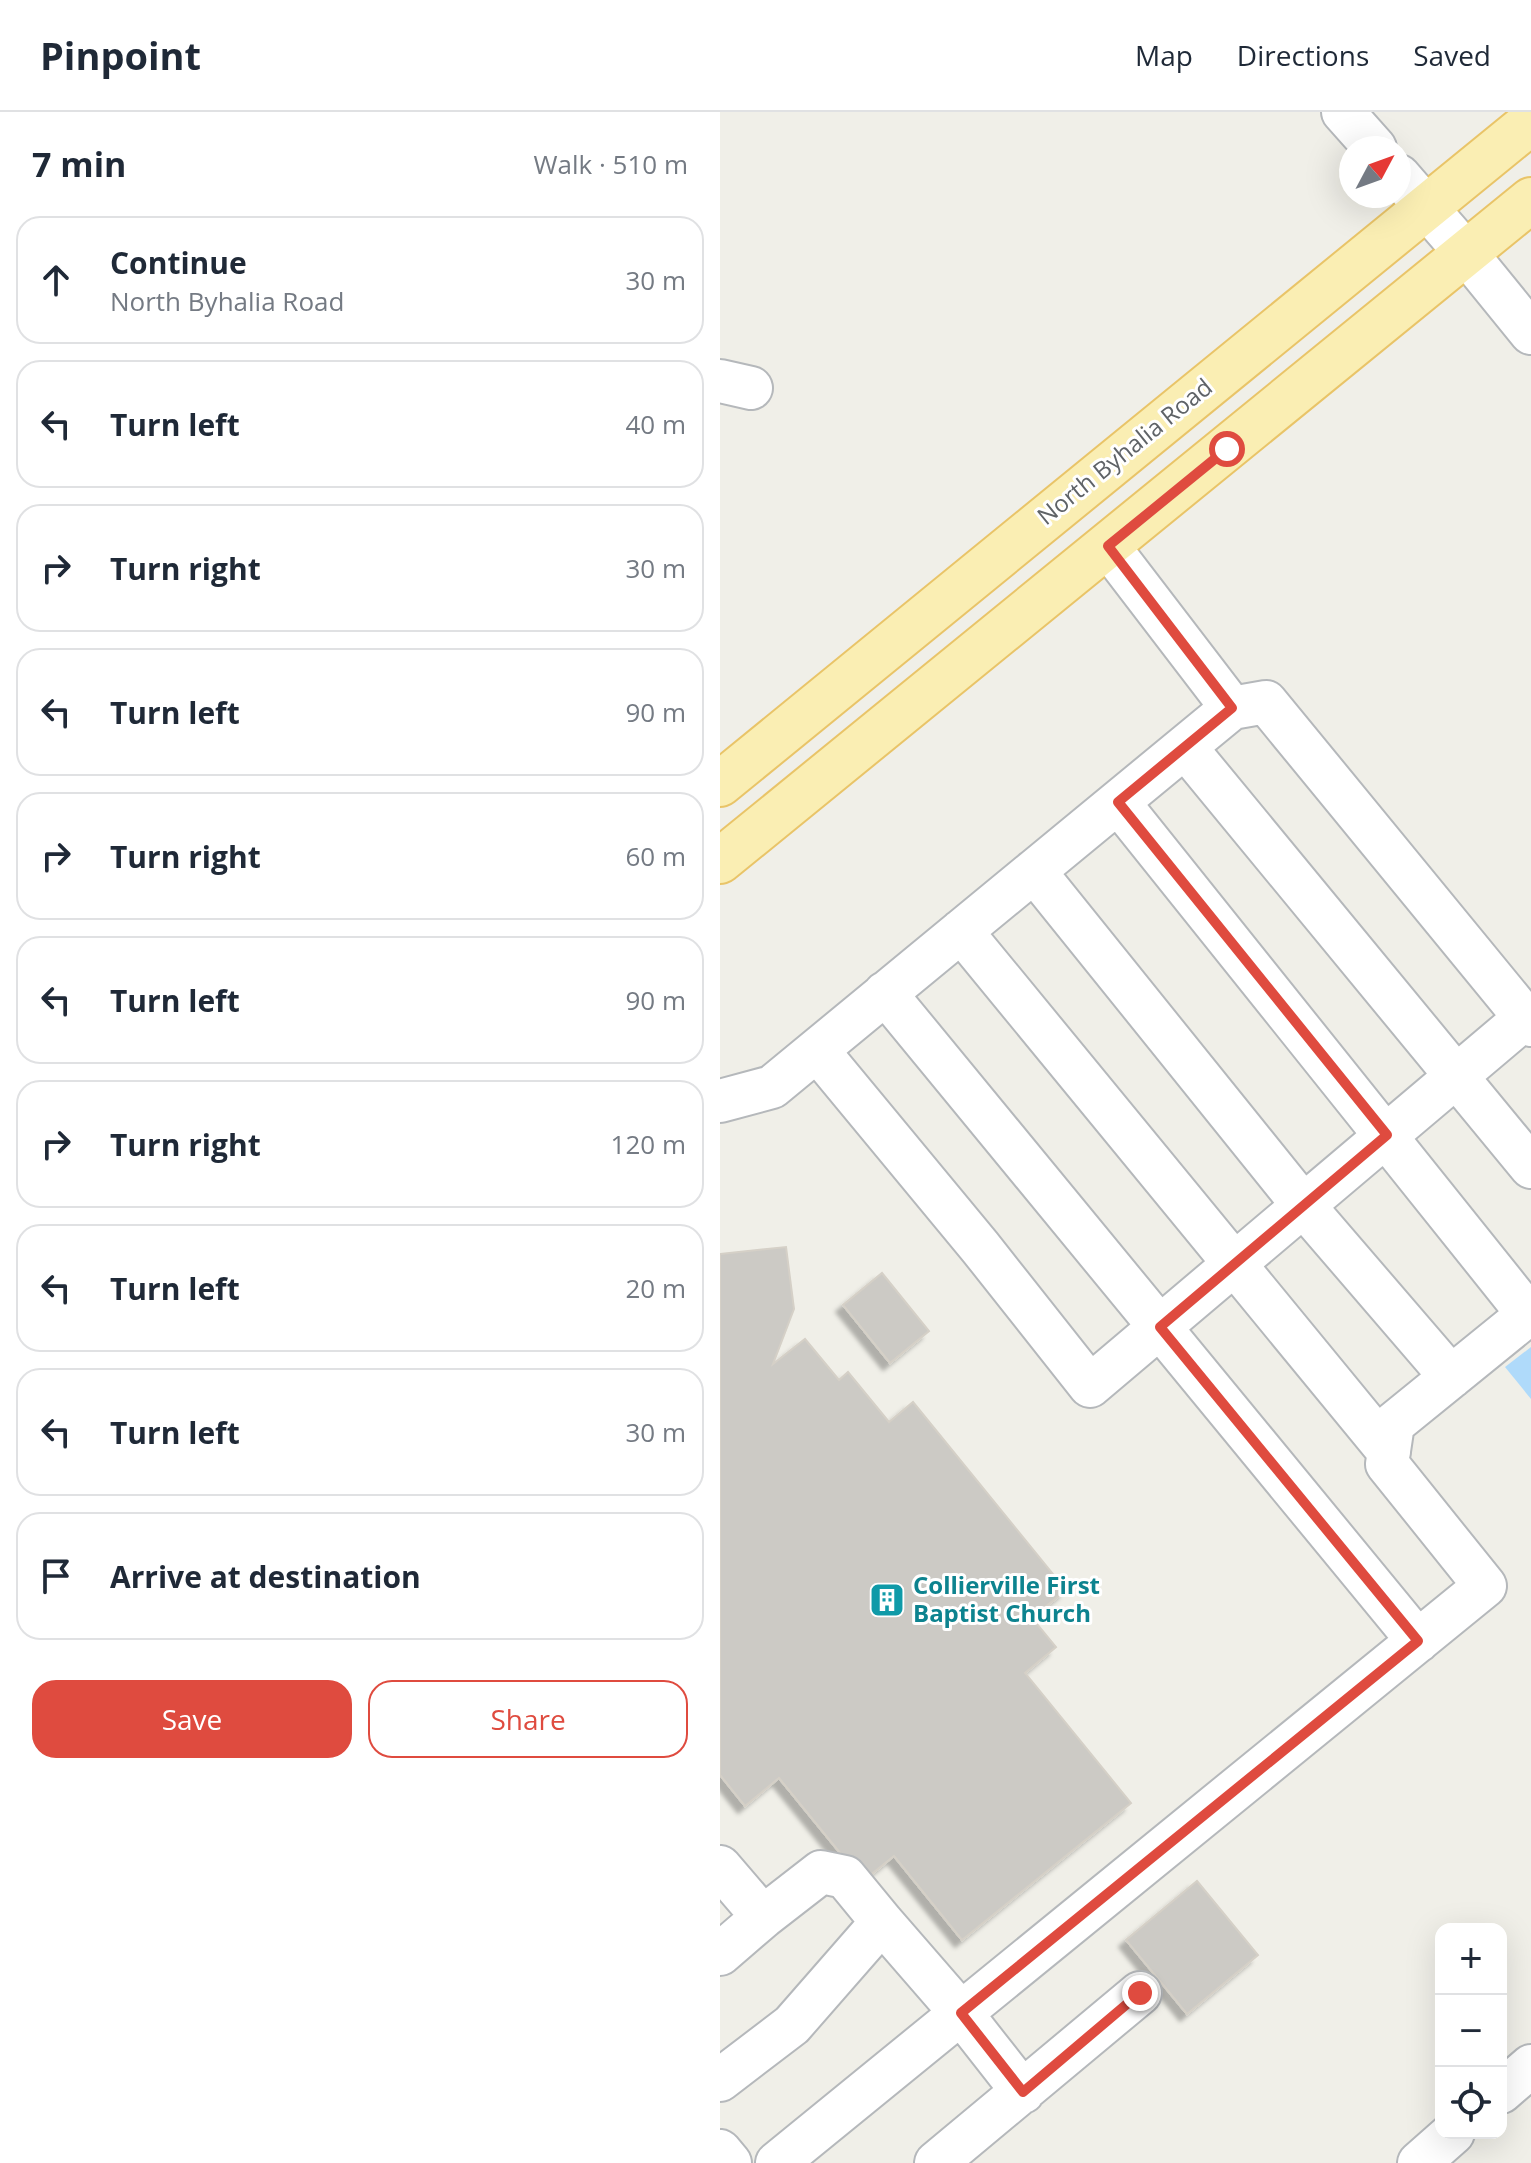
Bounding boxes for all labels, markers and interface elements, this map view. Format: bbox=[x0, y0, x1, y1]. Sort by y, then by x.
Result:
text: Pinpoint bbox=[40, 29, 201, 81]
text: Map bbox=[1135, 36, 1193, 74]
text: Directions bbox=[1237, 36, 1369, 74]
text: Saved bbox=[1413, 36, 1491, 74]
north arrow bbox=[1339, 136, 1411, 208]
text: 7 min bbox=[32, 141, 126, 187]
text: Walk · 510 m bbox=[534, 146, 688, 182]
text: Continue bbox=[110, 242, 247, 283]
icon: ahead bbox=[34, 258, 78, 302]
text: 30 m bbox=[625, 262, 686, 298]
text: North Byhalia Road bbox=[110, 283, 344, 319]
street label: North Byhalia Road bbox=[1030, 370, 1219, 532]
icon: left bbox=[34, 402, 78, 446]
text: Turn left bbox=[110, 404, 240, 445]
text: 40 m bbox=[625, 406, 686, 442]
route start bbox=[1209, 431, 1245, 467]
icon: right bbox=[34, 546, 78, 590]
text: Turn right bbox=[110, 548, 261, 589]
text: 30 m bbox=[625, 550, 686, 586]
icon: left bbox=[34, 690, 78, 734]
text: Turn left bbox=[110, 692, 240, 733]
text: 90 m bbox=[625, 694, 686, 730]
icon: right bbox=[34, 834, 78, 878]
text: Turn right bbox=[110, 836, 261, 877]
text: 60 m bbox=[625, 838, 686, 874]
icon: left bbox=[34, 978, 78, 1022]
text: Turn left bbox=[110, 980, 240, 1021]
text: 90 m bbox=[625, 982, 686, 1018]
icon: right bbox=[34, 1122, 78, 1166]
text: Turn right bbox=[110, 1124, 261, 1165]
text: 120 m bbox=[611, 1126, 686, 1162]
icon: left bbox=[34, 1266, 78, 1310]
text: Turn left bbox=[110, 1268, 240, 1309]
text: 20 m bbox=[625, 1270, 686, 1306]
icon: left bbox=[34, 1410, 78, 1454]
text: Turn left bbox=[110, 1412, 240, 1453]
text: 30 m bbox=[625, 1414, 686, 1450]
icon: arrive bbox=[34, 1554, 78, 1598]
text: Arrive at destination bbox=[110, 1556, 421, 1597]
place label: Collierville First Baptist Church bbox=[913, 1568, 1100, 1629]
building icon: Collierville First Baptist Church bbox=[868, 1581, 906, 1619]
button: Save bbox=[32, 1680, 352, 1758]
button: Share bbox=[368, 1680, 688, 1758]
map controls bbox=[1435, 1923, 1507, 2139]
button: + bbox=[1435, 1923, 1507, 1995]
route end bbox=[1122, 1975, 1158, 2011]
button: − bbox=[1435, 1995, 1507, 2067]
button: locate bbox=[1435, 2067, 1507, 2139]

